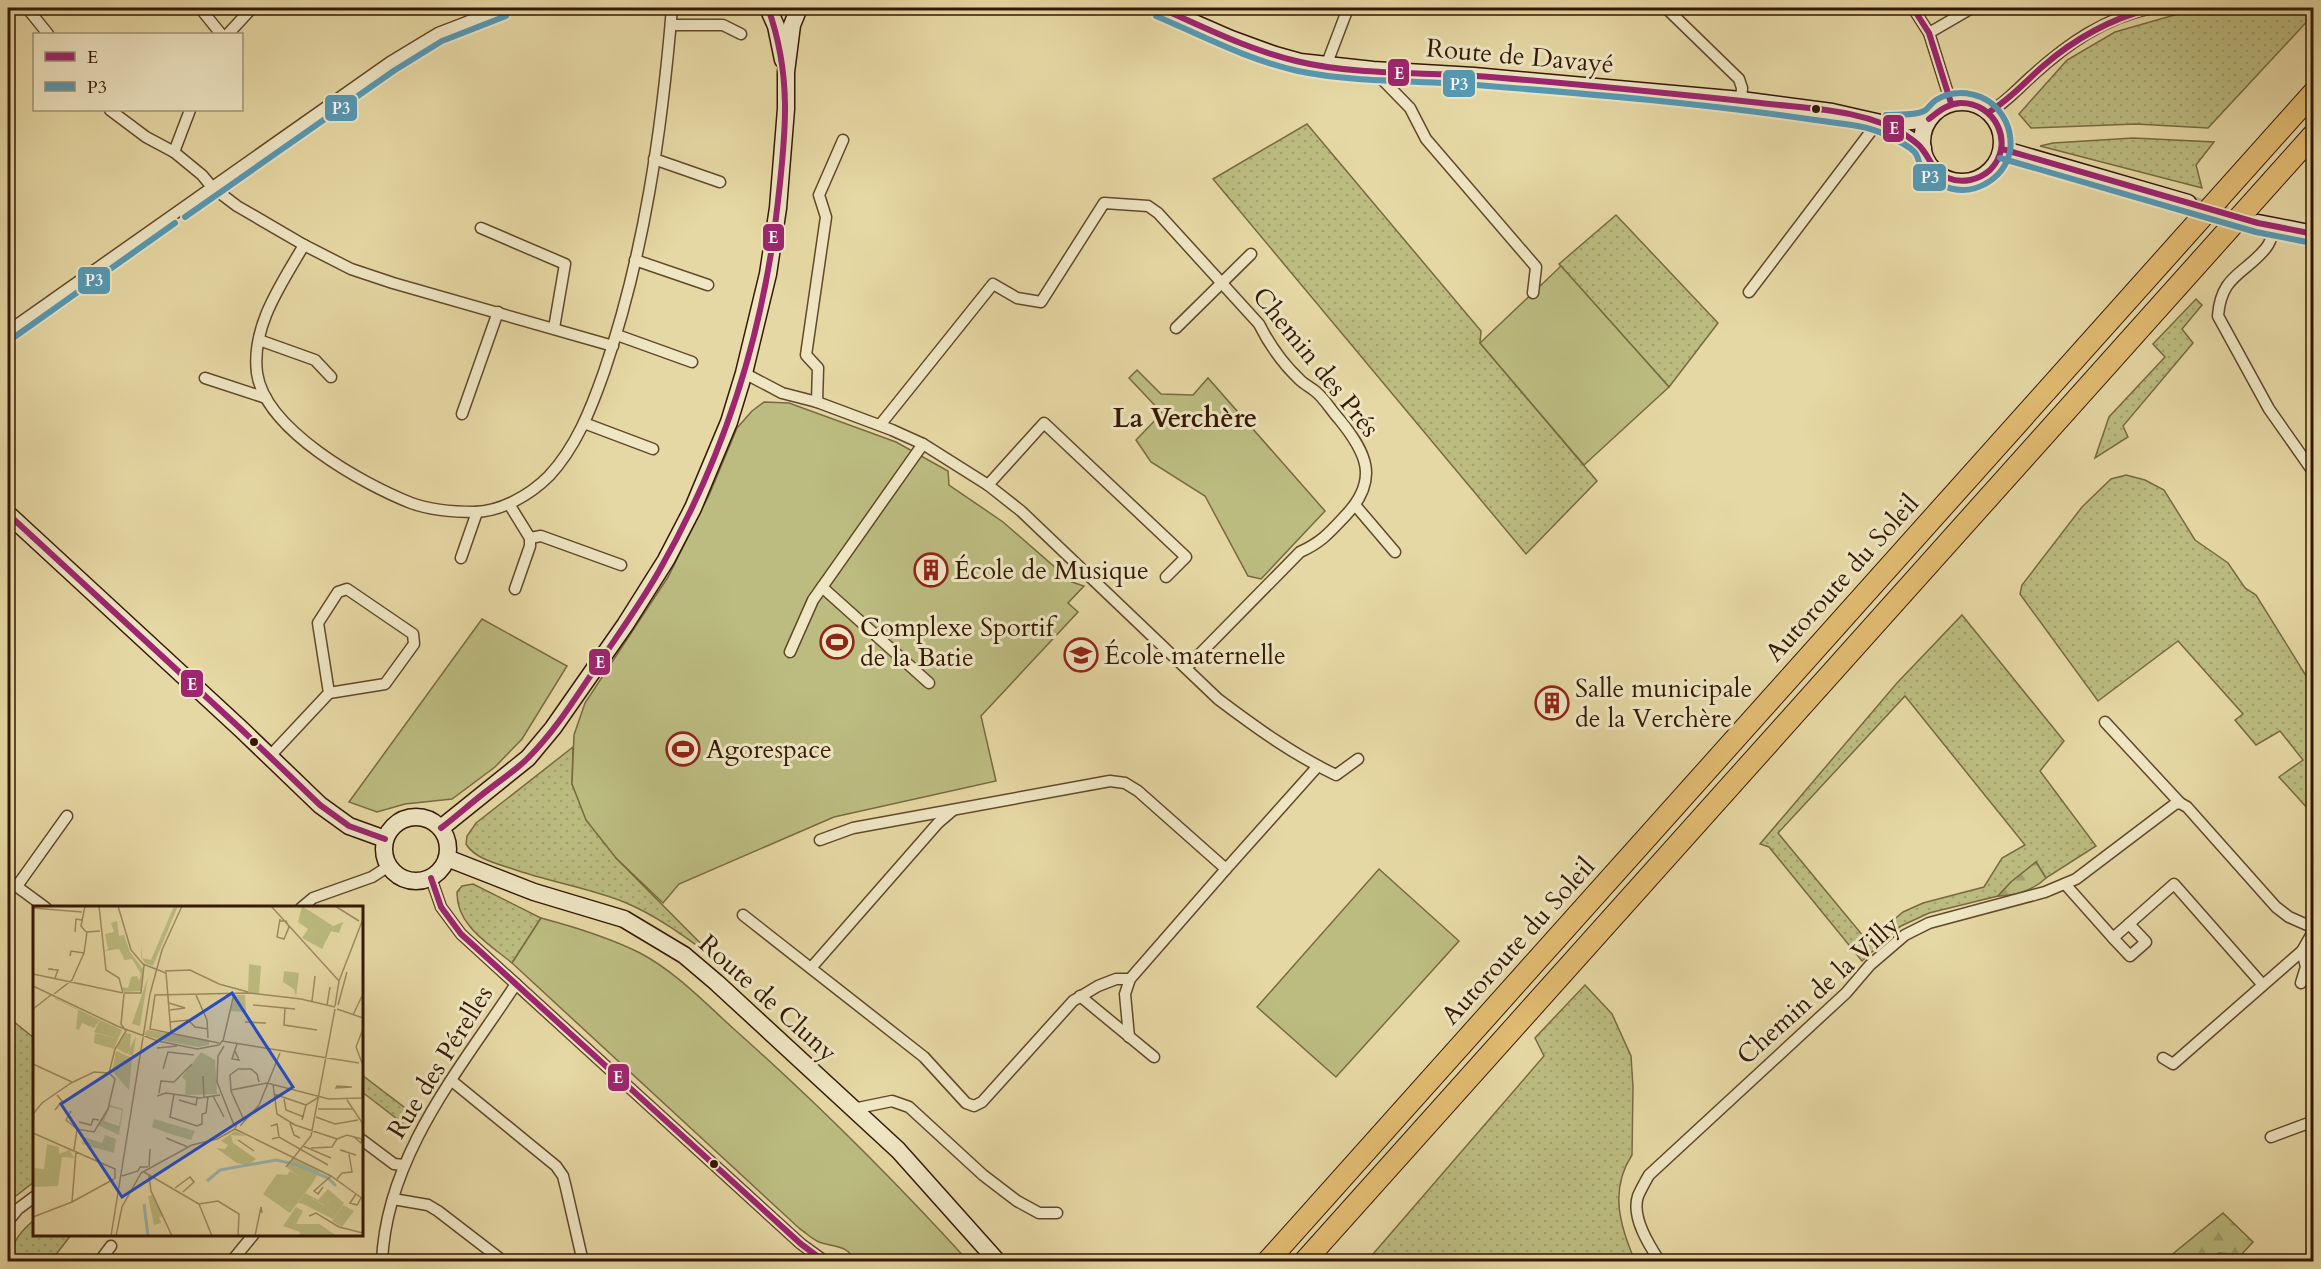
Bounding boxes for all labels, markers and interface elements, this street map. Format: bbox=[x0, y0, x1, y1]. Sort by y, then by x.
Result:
street label: Route de Davayé bbox=[1425, 30, 1615, 82]
legend bbox=[33, 33, 243, 111]
text: E bbox=[87, 45, 98, 70]
line badge: E bbox=[1387, 58, 1410, 87]
text: E bbox=[1394, 63, 1404, 85]
line badge: P3 bbox=[1442, 69, 1476, 98]
text: P3 bbox=[1450, 74, 1468, 96]
text: P3 bbox=[87, 75, 107, 100]
line badge: P3 bbox=[324, 94, 358, 122]
text: P3 bbox=[332, 98, 350, 120]
unlabelled marker bbox=[1810, 103, 1822, 115]
line badge: E bbox=[1882, 114, 1905, 143]
text: E bbox=[1889, 118, 1899, 140]
line badge: P3 bbox=[1912, 163, 1947, 192]
text: P3 bbox=[1921, 167, 1939, 189]
line badge: E bbox=[762, 223, 785, 252]
text: E bbox=[768, 227, 778, 249]
line badge: P3 bbox=[77, 266, 111, 295]
text: P3 bbox=[85, 270, 103, 292]
street label: Chemin des Prés bbox=[1245, 280, 1387, 444]
district label: La Verchère bbox=[1113, 400, 1257, 437]
street label: Autoroute du Soleil bbox=[1757, 486, 1927, 669]
building icon: École de Musique bbox=[913, 552, 949, 588]
place label: École de Musique bbox=[954, 553, 1149, 588]
place label: Complexe Sportif de la Batie bbox=[860, 610, 1058, 675]
sports icon: Complexe Sportif de la Batie bbox=[819, 624, 855, 660]
school or university icon: École maternelle bbox=[1063, 637, 1099, 673]
place label: École maternelle bbox=[1104, 638, 1286, 673]
line badge: E bbox=[588, 648, 611, 676]
text: E bbox=[595, 652, 605, 674]
line badge: E bbox=[180, 669, 204, 698]
place label: Salle municipale de la Verchère bbox=[1575, 671, 1752, 736]
text: E bbox=[187, 674, 197, 696]
building icon: Salle municipale de la Verchère bbox=[1534, 685, 1570, 721]
sports icon: Agorespace bbox=[665, 731, 701, 767]
place label: Agorespace bbox=[706, 732, 832, 767]
unlabelled marker bbox=[248, 736, 260, 748]
street label: Autoroute du Soleil bbox=[1433, 849, 1603, 1032]
inset map bbox=[33, 906, 363, 1236]
street label: Chemin de la Villy bbox=[1729, 907, 1907, 1073]
street label: Route de Cluny bbox=[691, 926, 845, 1070]
street label: Rue des Pérelles bbox=[379, 979, 501, 1145]
line badge: E bbox=[607, 1063, 630, 1092]
text: E bbox=[613, 1067, 623, 1089]
unlabelled marker bbox=[708, 1158, 720, 1170]

